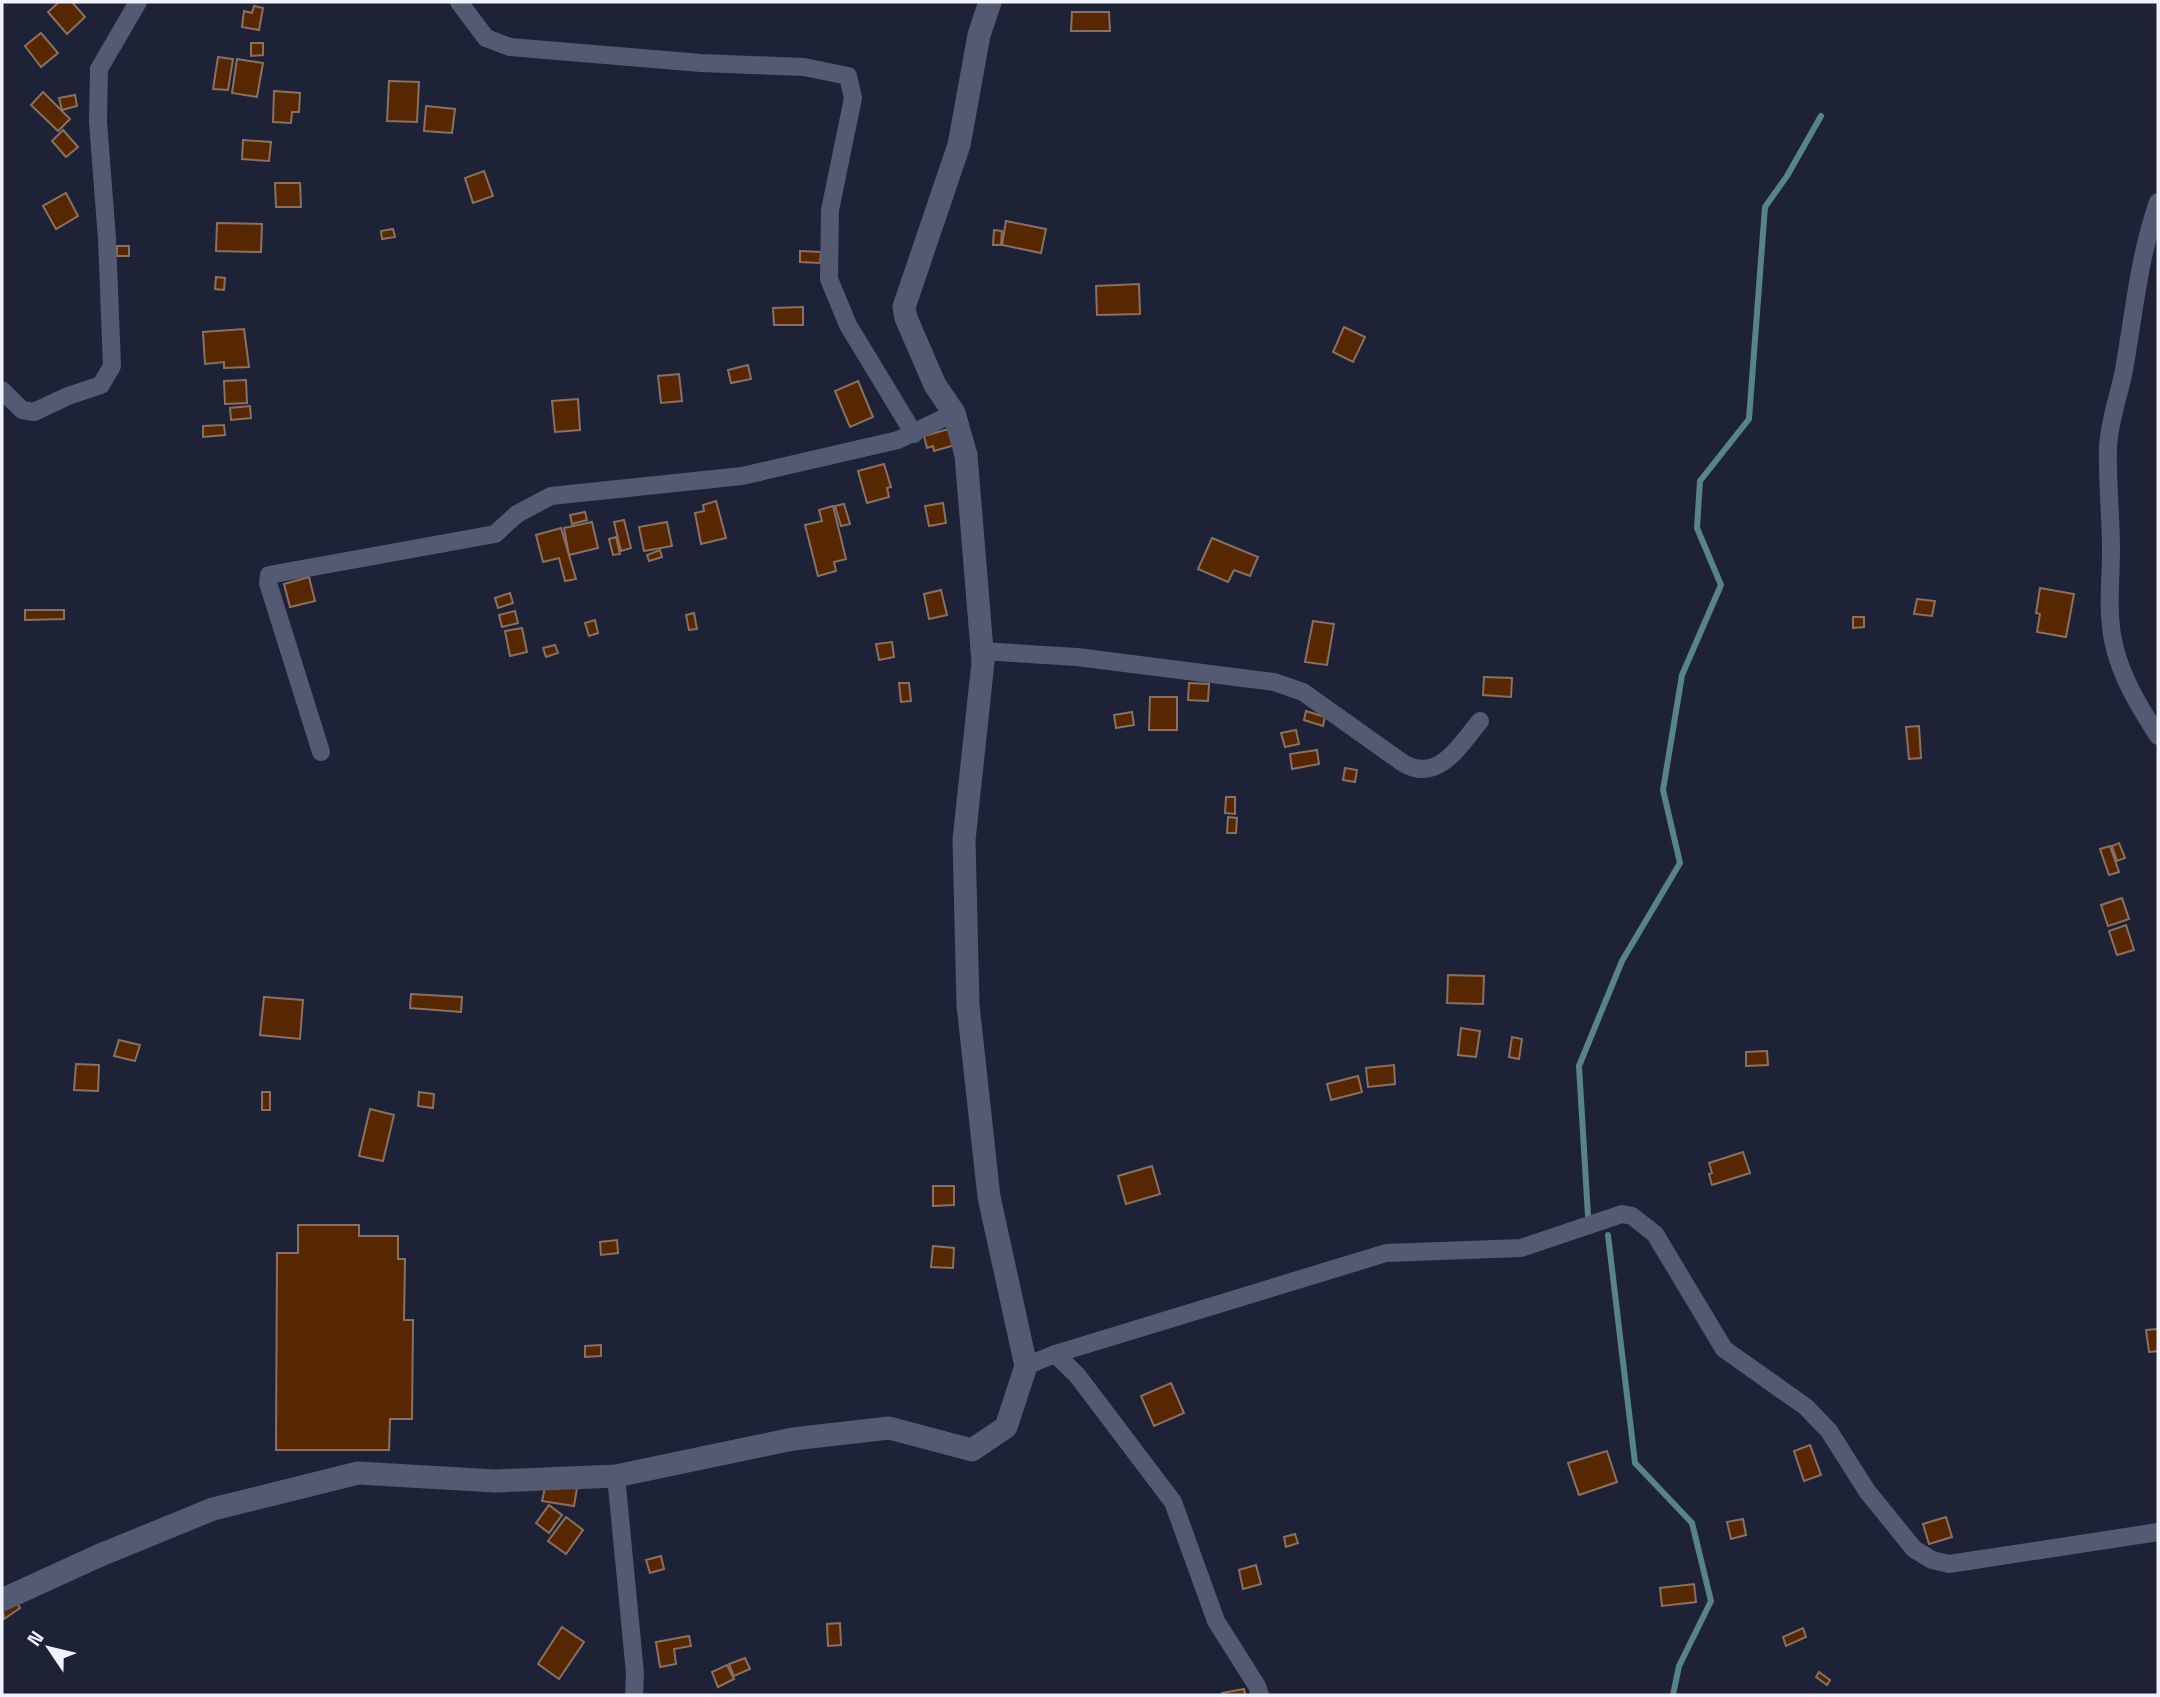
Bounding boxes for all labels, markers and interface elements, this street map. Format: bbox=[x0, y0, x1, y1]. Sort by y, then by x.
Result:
north arrow bbox=[14, 1613, 84, 1683]
text: N bbox=[22, 1626, 49, 1651]

